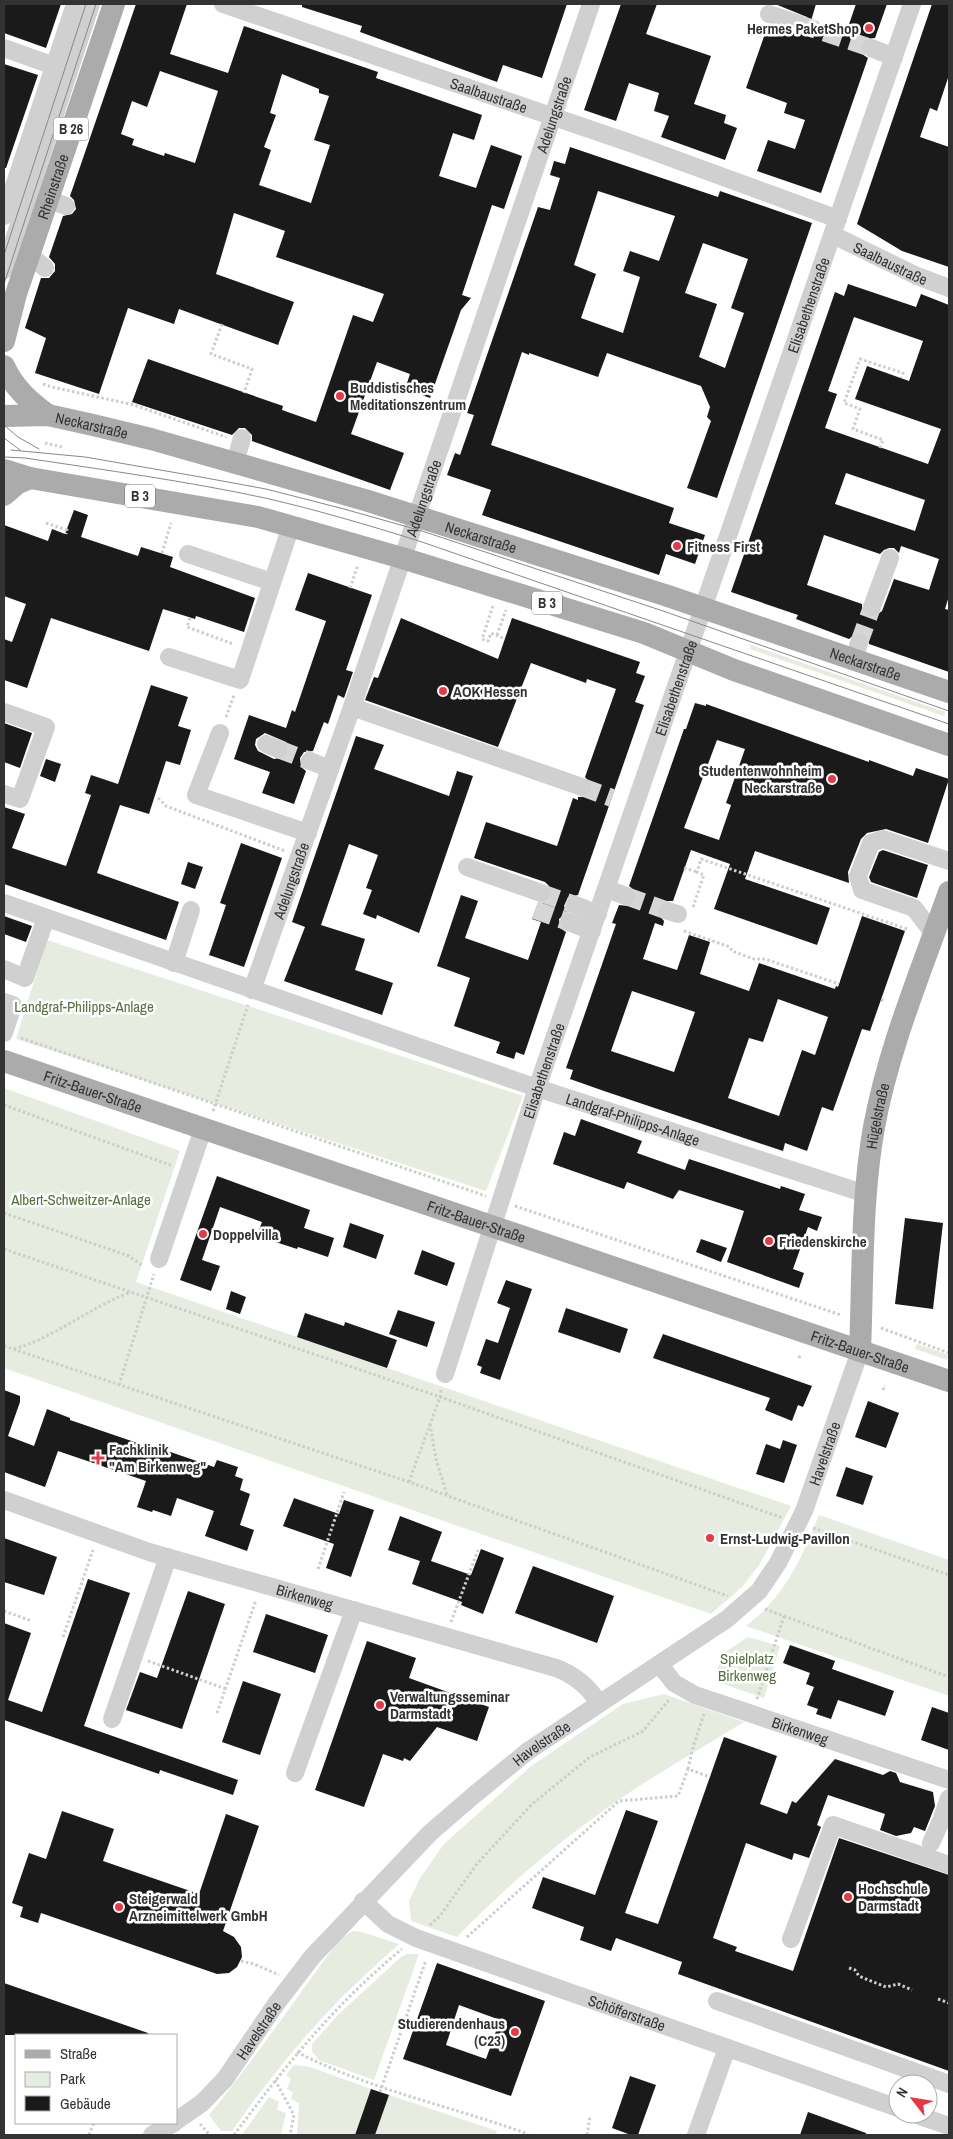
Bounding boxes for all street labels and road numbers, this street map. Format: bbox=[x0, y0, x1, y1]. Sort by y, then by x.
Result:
street label: Saalbaustraße bbox=[448, 72, 530, 118]
street label: Adelungstraße bbox=[530, 73, 576, 157]
road number: B 26 bbox=[54, 118, 88, 140]
street label: Rheinstraße bbox=[32, 151, 73, 222]
street label: Saalbaustraße bbox=[850, 236, 931, 290]
street label: Elisabethenstraße bbox=[782, 254, 834, 356]
street label: Neckarstraße bbox=[54, 406, 130, 444]
street label: Adelungstraße bbox=[400, 456, 446, 540]
road number: B 3 bbox=[125, 484, 155, 508]
street label: Neckarstraße bbox=[443, 516, 520, 558]
road number: B 3 bbox=[532, 592, 562, 614]
street label: Elisabethenstraße bbox=[649, 637, 702, 738]
street label: Neckarstraße bbox=[827, 642, 904, 685]
street label: Adelungstraße bbox=[267, 839, 314, 923]
street label: Elisabethenstraße bbox=[517, 1020, 569, 1121]
street label: Fritz-Bauer-Straße bbox=[41, 1065, 145, 1118]
street label: Hügelstraße bbox=[860, 1080, 894, 1150]
street label: Landgraf-Philipps-Anlage bbox=[563, 1088, 703, 1150]
street label: Fritz-Bauer-Straße bbox=[425, 1195, 529, 1248]
street label: Fritz-Bauer-Straße bbox=[808, 1325, 912, 1377]
street label: Havelstraße bbox=[803, 1419, 845, 1488]
street label: Birkenweg bbox=[274, 1578, 336, 1615]
street label: Birkenweg bbox=[769, 1711, 831, 1749]
street label: Havelstraße bbox=[507, 1715, 574, 1770]
street label: Schöfferstraße bbox=[586, 1989, 669, 2036]
street label: Havelstraße bbox=[231, 1997, 286, 2063]

